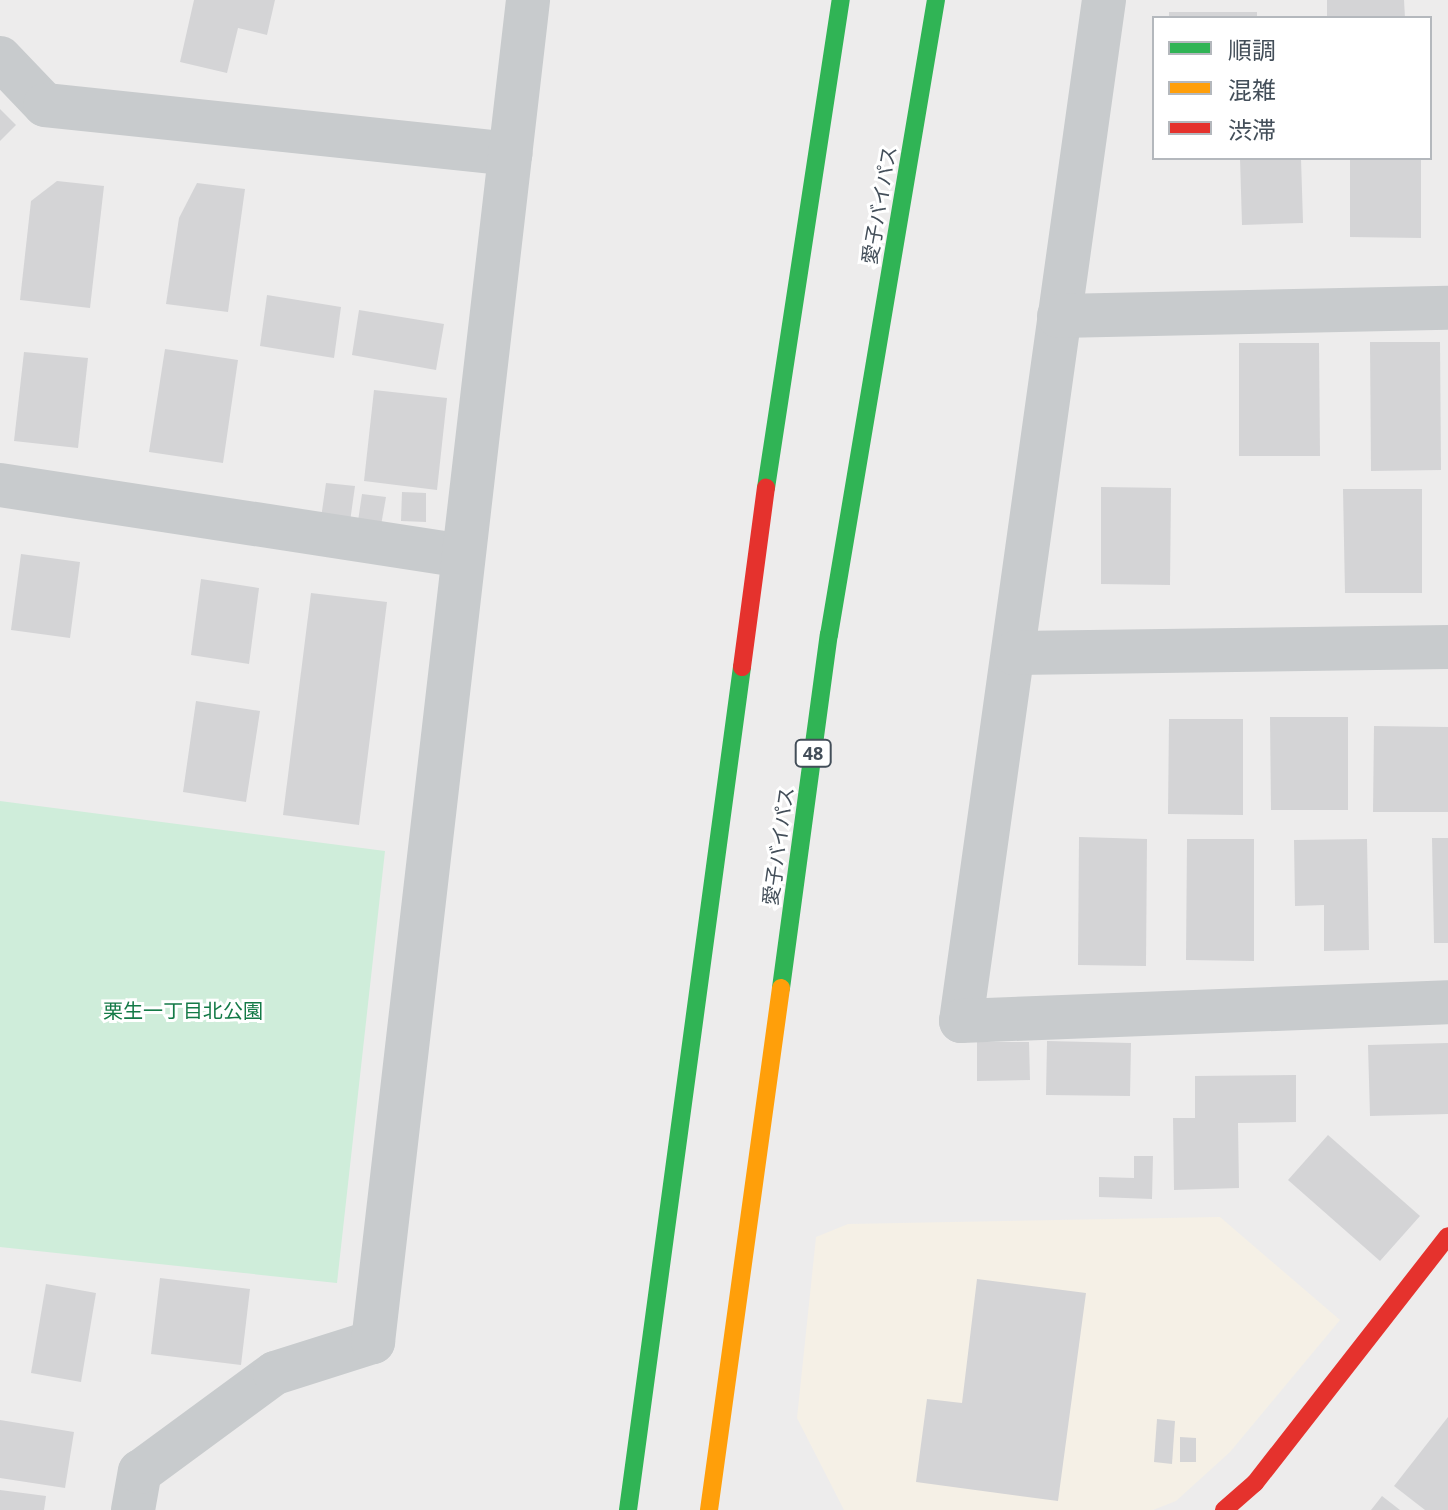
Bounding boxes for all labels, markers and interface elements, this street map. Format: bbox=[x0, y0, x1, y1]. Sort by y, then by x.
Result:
legend bbox=[1152, 16, 1432, 160]
text: 順調 bbox=[1228, 33, 1276, 66]
text: 混雑 bbox=[1228, 73, 1276, 106]
text: 渋滞 bbox=[1228, 113, 1276, 146]
street label: 愛子バイパス bbox=[857, 144, 901, 266]
road number: 48 bbox=[793, 739, 833, 767]
street label: 愛子バイパス bbox=[758, 785, 798, 907]
park label: 栗生一丁目北公園 bbox=[103, 998, 263, 1022]

